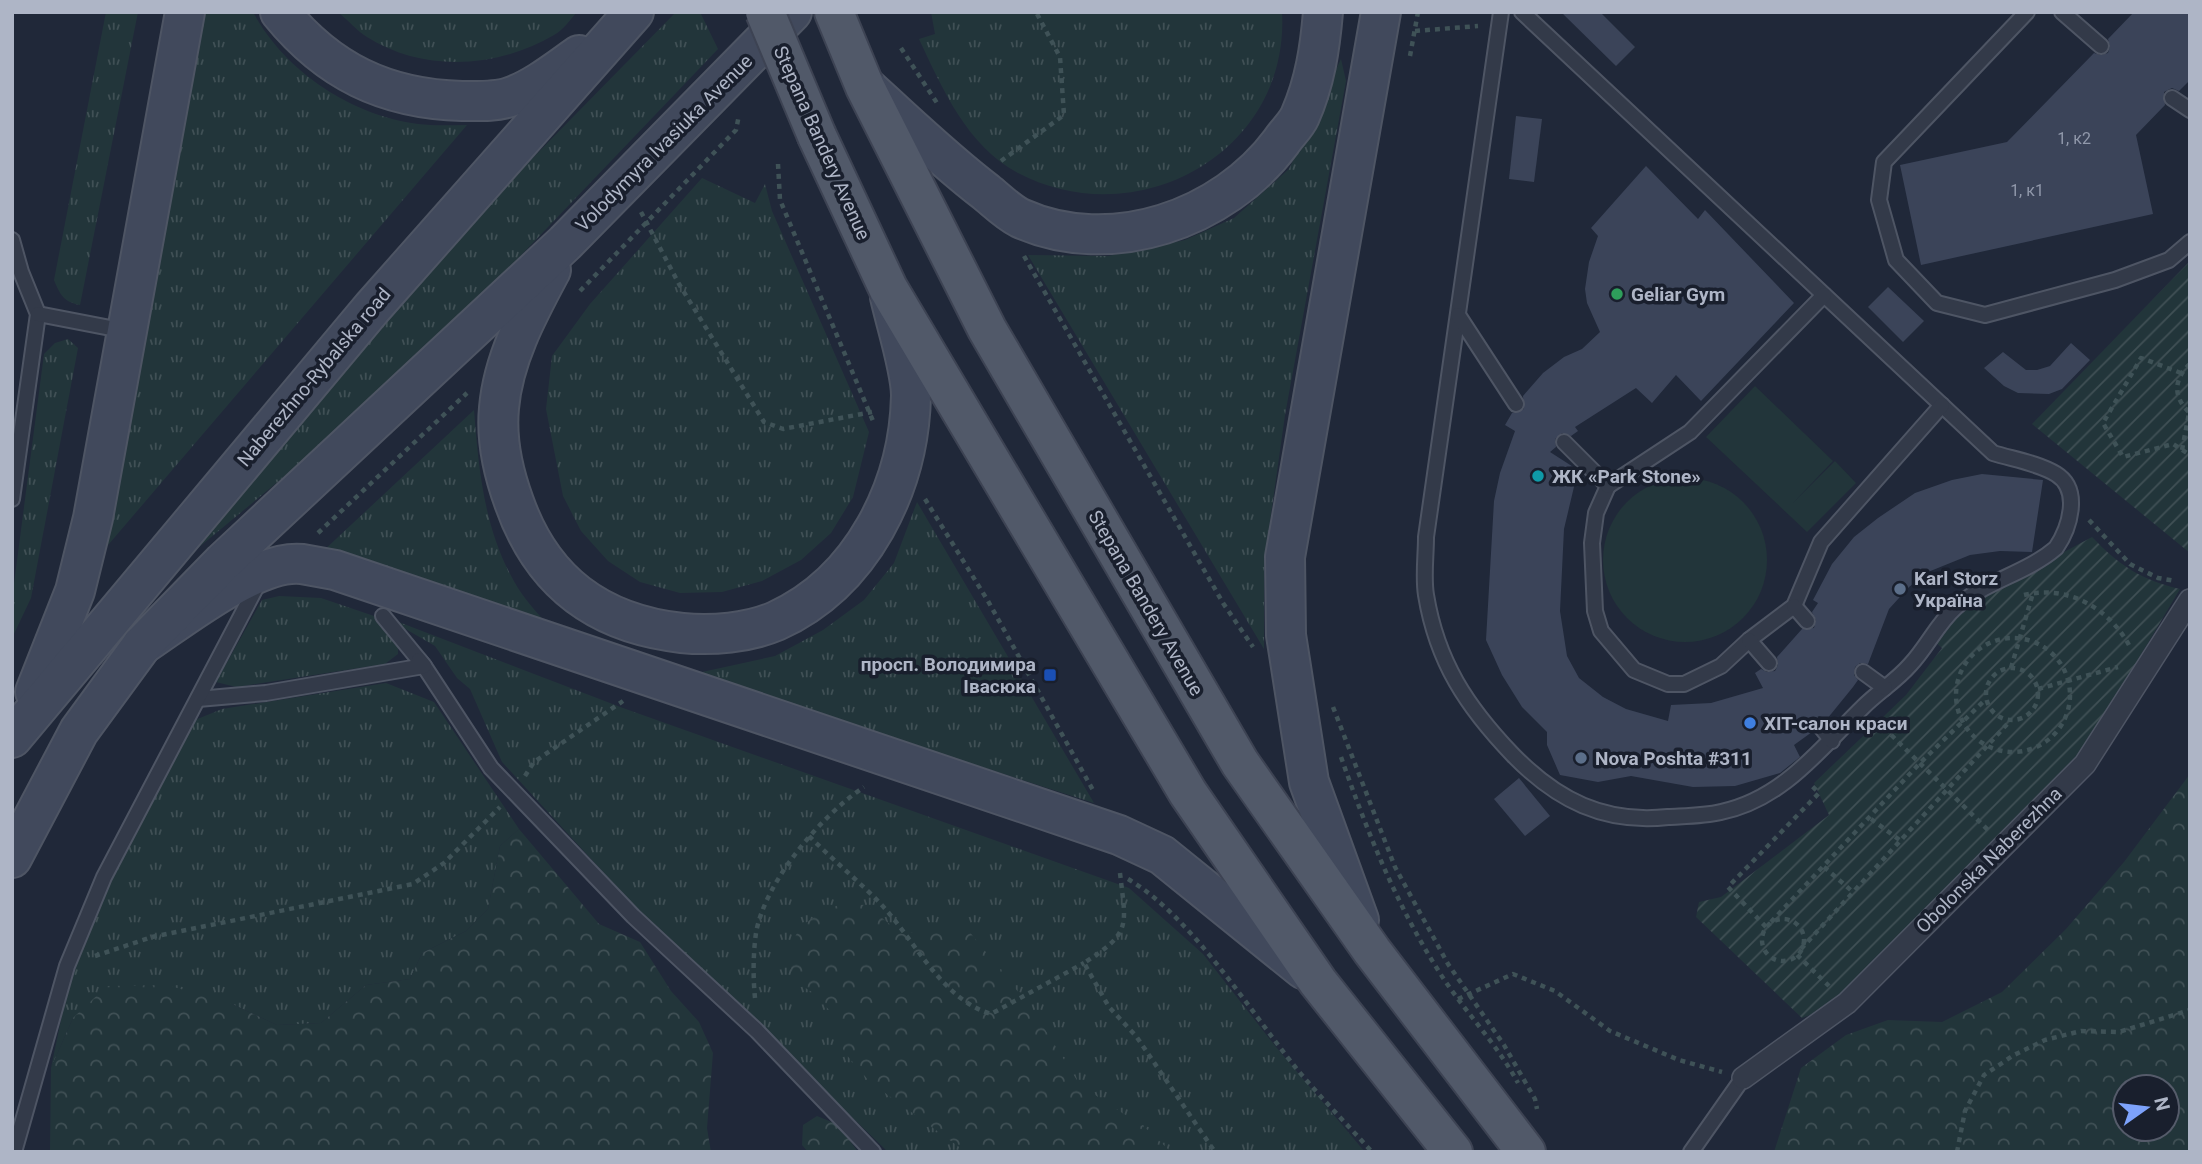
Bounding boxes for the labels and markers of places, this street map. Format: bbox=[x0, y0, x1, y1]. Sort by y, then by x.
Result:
place label: Geliar Gym bbox=[1631, 283, 1725, 306]
marker: Geliar Gym bbox=[1609, 286, 1625, 302]
place label: ЖК «Park Stone» bbox=[1552, 465, 1701, 488]
marker: ЖК «Park Stone» bbox=[1530, 468, 1546, 484]
place label: Karl Storz Україна bbox=[1914, 567, 1999, 612]
marker: Karl Storz Україна bbox=[1892, 581, 1908, 597]
place label: просп. Володимира Івасюка bbox=[861, 653, 1036, 698]
marker: просп. Володимира Івасюка bbox=[1042, 667, 1058, 683]
place label: ХІТ-салон краси bbox=[1764, 712, 1907, 735]
marker: ХІТ-салон краси bbox=[1742, 715, 1758, 731]
place label: Nova Poshta #311 bbox=[1595, 747, 1752, 770]
marker: Nova Poshta #311 bbox=[1573, 750, 1589, 766]

